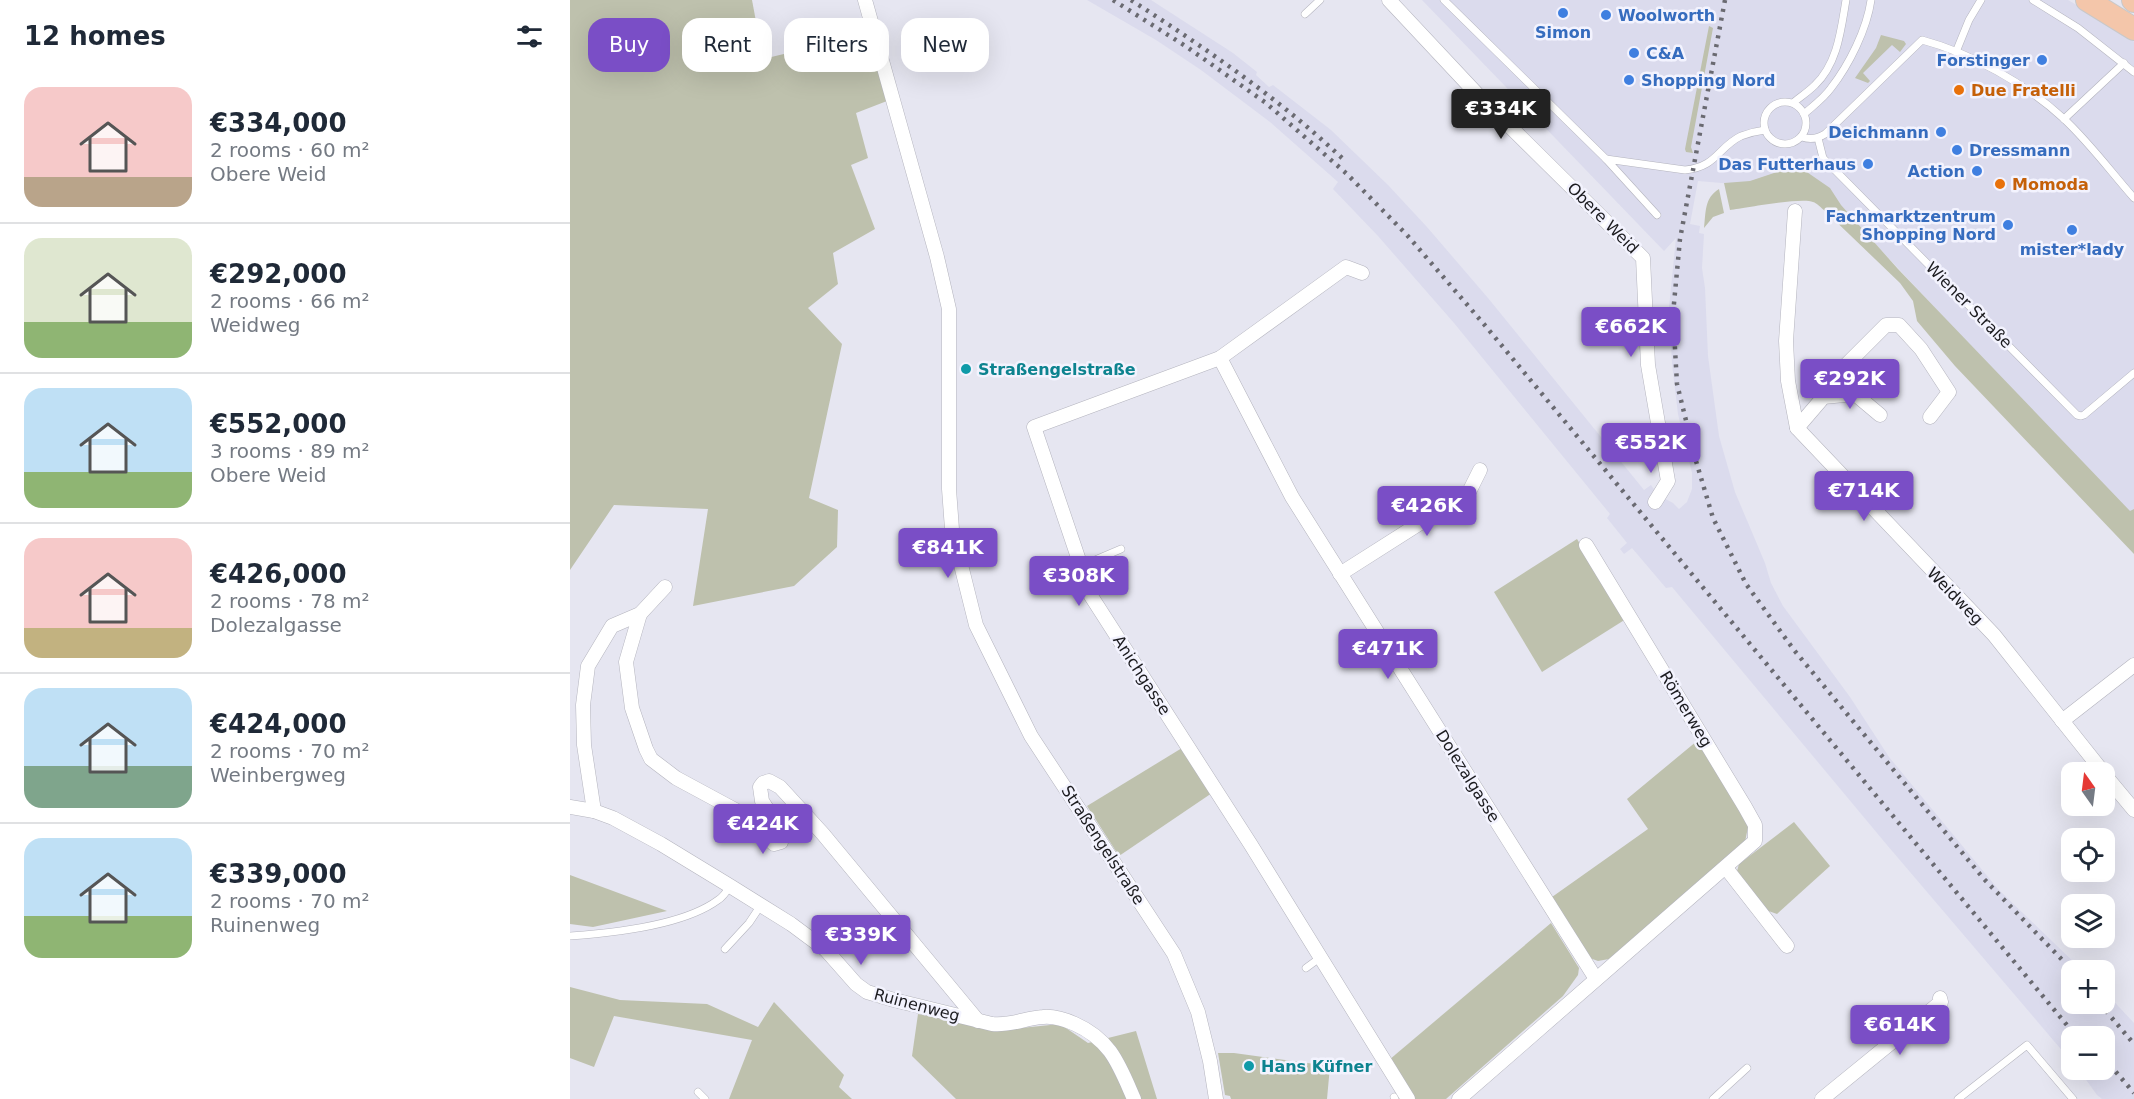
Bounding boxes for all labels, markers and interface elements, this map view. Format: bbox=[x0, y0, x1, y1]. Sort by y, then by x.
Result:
marker: Simon bbox=[1556, 6, 1570, 20]
place label: Woolworth bbox=[1618, 6, 1715, 25]
marker: Woolworth bbox=[1599, 8, 1613, 22]
chip: Buy bbox=[588, 18, 670, 72]
chip: Rent bbox=[682, 18, 772, 72]
chip: Filters bbox=[784, 18, 889, 72]
chip: New bbox=[901, 18, 989, 72]
icon: filters bbox=[513, 20, 546, 53]
text: 12 homes bbox=[24, 21, 166, 51]
place label: Simon bbox=[1535, 23, 1591, 42]
place label: C&A bbox=[1646, 44, 1685, 63]
marker: C&A bbox=[1627, 46, 1641, 60]
place label: Forstinger bbox=[1937, 51, 2030, 70]
marker: Forstinger bbox=[2035, 53, 2049, 67]
place label: Shopping Nord bbox=[1641, 71, 1775, 90]
marker: Shopping Nord bbox=[1622, 73, 1636, 87]
place label: Due Fratelli bbox=[1971, 81, 2076, 100]
marker: Due Fratelli bbox=[1952, 83, 1966, 97]
pin: €334K bbox=[1459, 89, 1543, 140]
text: €334K bbox=[1465, 96, 1537, 120]
text: €334,000 bbox=[210, 108, 347, 138]
icon: home bbox=[72, 111, 144, 183]
place label: Deichmann bbox=[1828, 123, 1929, 142]
marker: Deichmann bbox=[1934, 125, 1948, 139]
text: 2 rooms · 60 m² bbox=[210, 138, 370, 162]
place label: Dressmann bbox=[1969, 141, 2070, 160]
marker: Dressmann bbox=[1950, 143, 1964, 157]
place label: Das Futterhaus bbox=[1718, 155, 1856, 174]
marker: Das Futterhaus bbox=[1861, 157, 1875, 171]
text: Obere Weid bbox=[210, 162, 326, 186]
place label: Action bbox=[1908, 162, 1965, 181]
marker: Action bbox=[1970, 164, 1984, 178]
place label: Momoda bbox=[2012, 175, 2089, 194]
marker: Momoda bbox=[1993, 177, 2007, 191]
street label: Obere Weid bbox=[1563, 178, 1643, 258]
place label: Fachmarktzentrum Shopping Nord bbox=[1826, 207, 1996, 244]
marker: Fachmarktzentrum Shopping Nord bbox=[2001, 218, 2015, 232]
marker: mister*lady bbox=[2065, 223, 2079, 237]
place label: mister*lady bbox=[2020, 240, 2125, 259]
street label: Wiener Straße bbox=[1922, 258, 2016, 352]
text: €292,000 bbox=[210, 259, 347, 289]
icon: home bbox=[72, 262, 144, 334]
text: 2 rooms · 66 m² bbox=[210, 289, 370, 313]
pin: €662K bbox=[1589, 307, 1673, 358]
text: Weidweg bbox=[210, 313, 301, 337]
text: €662K bbox=[1595, 314, 1667, 338]
pin: €292K bbox=[1808, 359, 1892, 410]
place label: Straßengelstraße bbox=[978, 360, 1136, 379]
marker: Straßengelstraße bbox=[959, 362, 973, 376]
text: €292K bbox=[1814, 366, 1886, 390]
text: €552,000 bbox=[210, 409, 347, 439]
icon: home bbox=[72, 412, 144, 484]
pin: €552K bbox=[1609, 423, 1693, 474]
text: €552K bbox=[1615, 430, 1687, 454]
text: 3 rooms · 89 m² bbox=[210, 439, 370, 463]
text: Obere Weid bbox=[210, 463, 326, 487]
pin: €714K bbox=[1822, 471, 1906, 522]
text: €714K bbox=[1828, 478, 1900, 502]
pin: €426K bbox=[1385, 486, 1469, 537]
text: €426K bbox=[1391, 493, 1463, 517]
pin: €841K bbox=[906, 528, 990, 579]
text: €841K bbox=[912, 535, 984, 559]
pin: €308K bbox=[1037, 556, 1121, 607]
text: €426,000 bbox=[210, 559, 347, 589]
icon: home bbox=[72, 562, 144, 634]
text: €308K bbox=[1043, 563, 1115, 587]
street label: Weidweg bbox=[1923, 563, 1987, 629]
text: 2 rooms · 78 m² bbox=[210, 589, 370, 613]
text: Dolezalgasse bbox=[210, 613, 342, 637]
pin: €471K bbox=[1346, 629, 1430, 680]
street label: Anichgasse bbox=[1109, 632, 1175, 718]
text: €471K bbox=[1352, 636, 1424, 660]
street label: Römerweg bbox=[1656, 668, 1716, 750]
text: €424,000 bbox=[210, 709, 347, 739]
icon: home bbox=[72, 712, 144, 784]
street label: Dolezalgasse bbox=[1432, 726, 1504, 826]
text: 2 rooms · 70 m² bbox=[210, 739, 370, 763]
north arrow bbox=[2061, 762, 2115, 816]
map controls bbox=[2061, 762, 2115, 1080]
text: Weinbergweg bbox=[210, 763, 346, 787]
street label: Straßengelstraße bbox=[1057, 782, 1149, 908]
pin: €424K bbox=[721, 804, 805, 855]
text: €424K bbox=[727, 811, 799, 835]
button: locate bbox=[2061, 828, 2115, 882]
text: €339,000 bbox=[210, 859, 347, 889]
icon: home bbox=[72, 862, 144, 934]
text: 2 rooms · 70 m² bbox=[210, 889, 370, 913]
button: layers bbox=[2061, 894, 2115, 948]
text: Ruinenweg bbox=[210, 913, 320, 937]
pin: €339K bbox=[819, 915, 903, 966]
text: €339K bbox=[825, 922, 897, 946]
button: + bbox=[2061, 960, 2115, 1014]
street label: Ruinenweg bbox=[872, 984, 962, 1026]
pin: €614K bbox=[1858, 1005, 1942, 1056]
text: €614K bbox=[1864, 1012, 1936, 1036]
button: − bbox=[2061, 1026, 2115, 1080]
place label: Hans Küfner bbox=[1261, 1057, 1372, 1076]
marker: Hans Küfner bbox=[1242, 1059, 1256, 1073]

